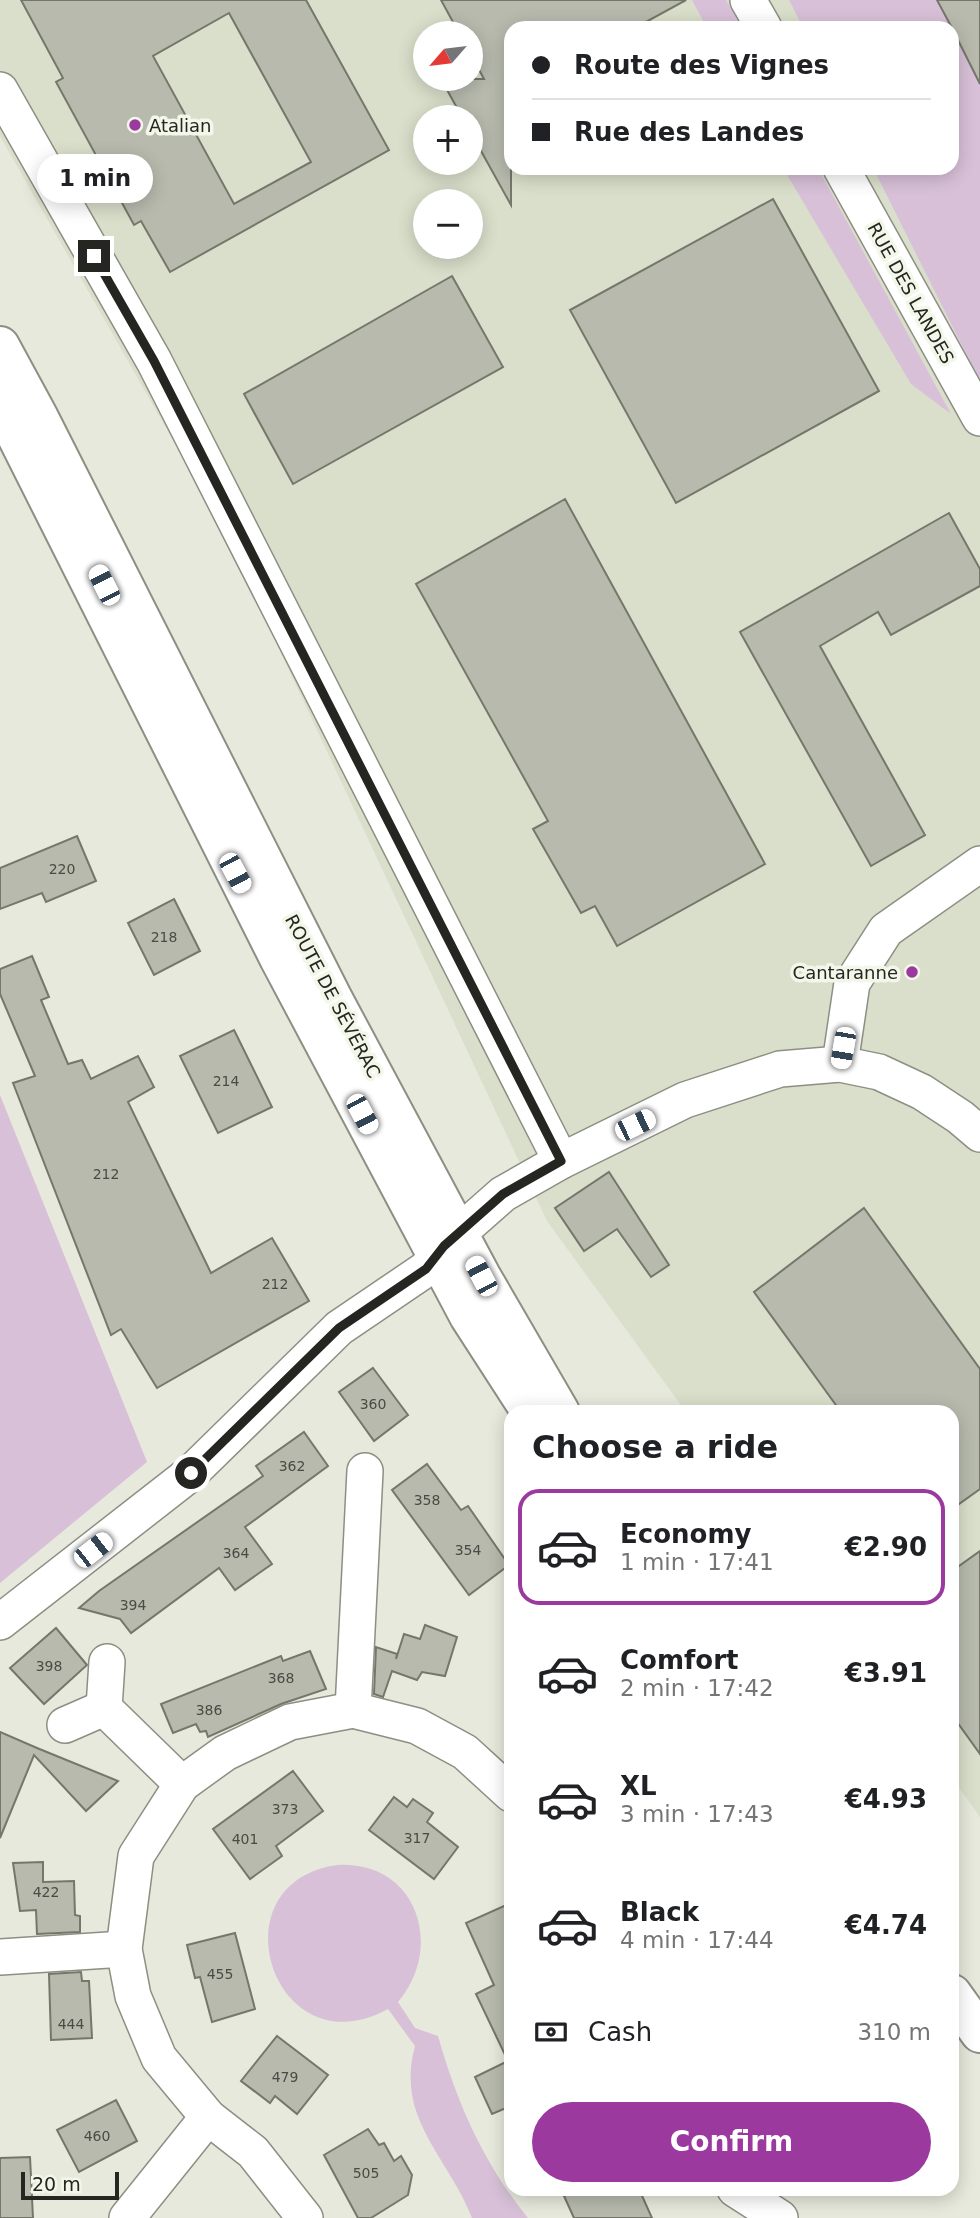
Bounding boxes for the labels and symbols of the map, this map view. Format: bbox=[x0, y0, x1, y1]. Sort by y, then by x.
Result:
north arrow bbox=[413, 21, 483, 91]
place label: Atalian bbox=[149, 115, 212, 136]
marker: Atalian bbox=[127, 117, 143, 133]
callout: 1 min bbox=[36, 154, 152, 204]
street label: RUE DES LANDES bbox=[864, 219, 958, 367]
route end bbox=[78, 240, 110, 272]
car bbox=[86, 562, 123, 608]
car bbox=[216, 850, 255, 896]
house number: 220 bbox=[49, 861, 75, 877]
street label: ROUTE DE SÉVÉRAC bbox=[281, 911, 385, 1081]
house number: 218 bbox=[151, 929, 177, 945]
place label: Cantaranne bbox=[793, 962, 898, 983]
marker: Cantaranne bbox=[904, 964, 920, 980]
car bbox=[830, 1025, 857, 1071]
house number: 214 bbox=[213, 1073, 239, 1089]
car bbox=[343, 1091, 382, 1137]
car bbox=[612, 1106, 659, 1144]
house number: 212 bbox=[93, 1166, 119, 1182]
car bbox=[462, 1253, 501, 1299]
house number: 212 bbox=[262, 1276, 288, 1292]
house number: 360 bbox=[360, 1396, 386, 1412]
route start bbox=[175, 1457, 207, 1489]
house number: 362 bbox=[279, 1458, 305, 1474]
house number: 358 bbox=[414, 1492, 440, 1508]
car bbox=[70, 1529, 117, 1571]
house number: 354 bbox=[455, 1542, 481, 1558]
house number: 364 bbox=[223, 1545, 249, 1561]
house number: 394 bbox=[120, 1597, 146, 1613]
house number: 398 bbox=[36, 1658, 62, 1674]
house number: 368 bbox=[268, 1670, 294, 1686]
house number: 386 bbox=[196, 1702, 222, 1718]
house number: 373 bbox=[272, 1801, 298, 1817]
house number: 317 bbox=[404, 1830, 430, 1846]
house number: 401 bbox=[232, 1831, 258, 1847]
house number: 422 bbox=[33, 1884, 59, 1900]
house number: 455 bbox=[207, 1966, 233, 1982]
house number: 444 bbox=[58, 2016, 84, 2032]
house number: 479 bbox=[272, 2069, 298, 2085]
house number: 460 bbox=[84, 2128, 110, 2144]
house number: 505 bbox=[353, 2165, 379, 2181]
scale bar bbox=[21, 2169, 119, 2201]

